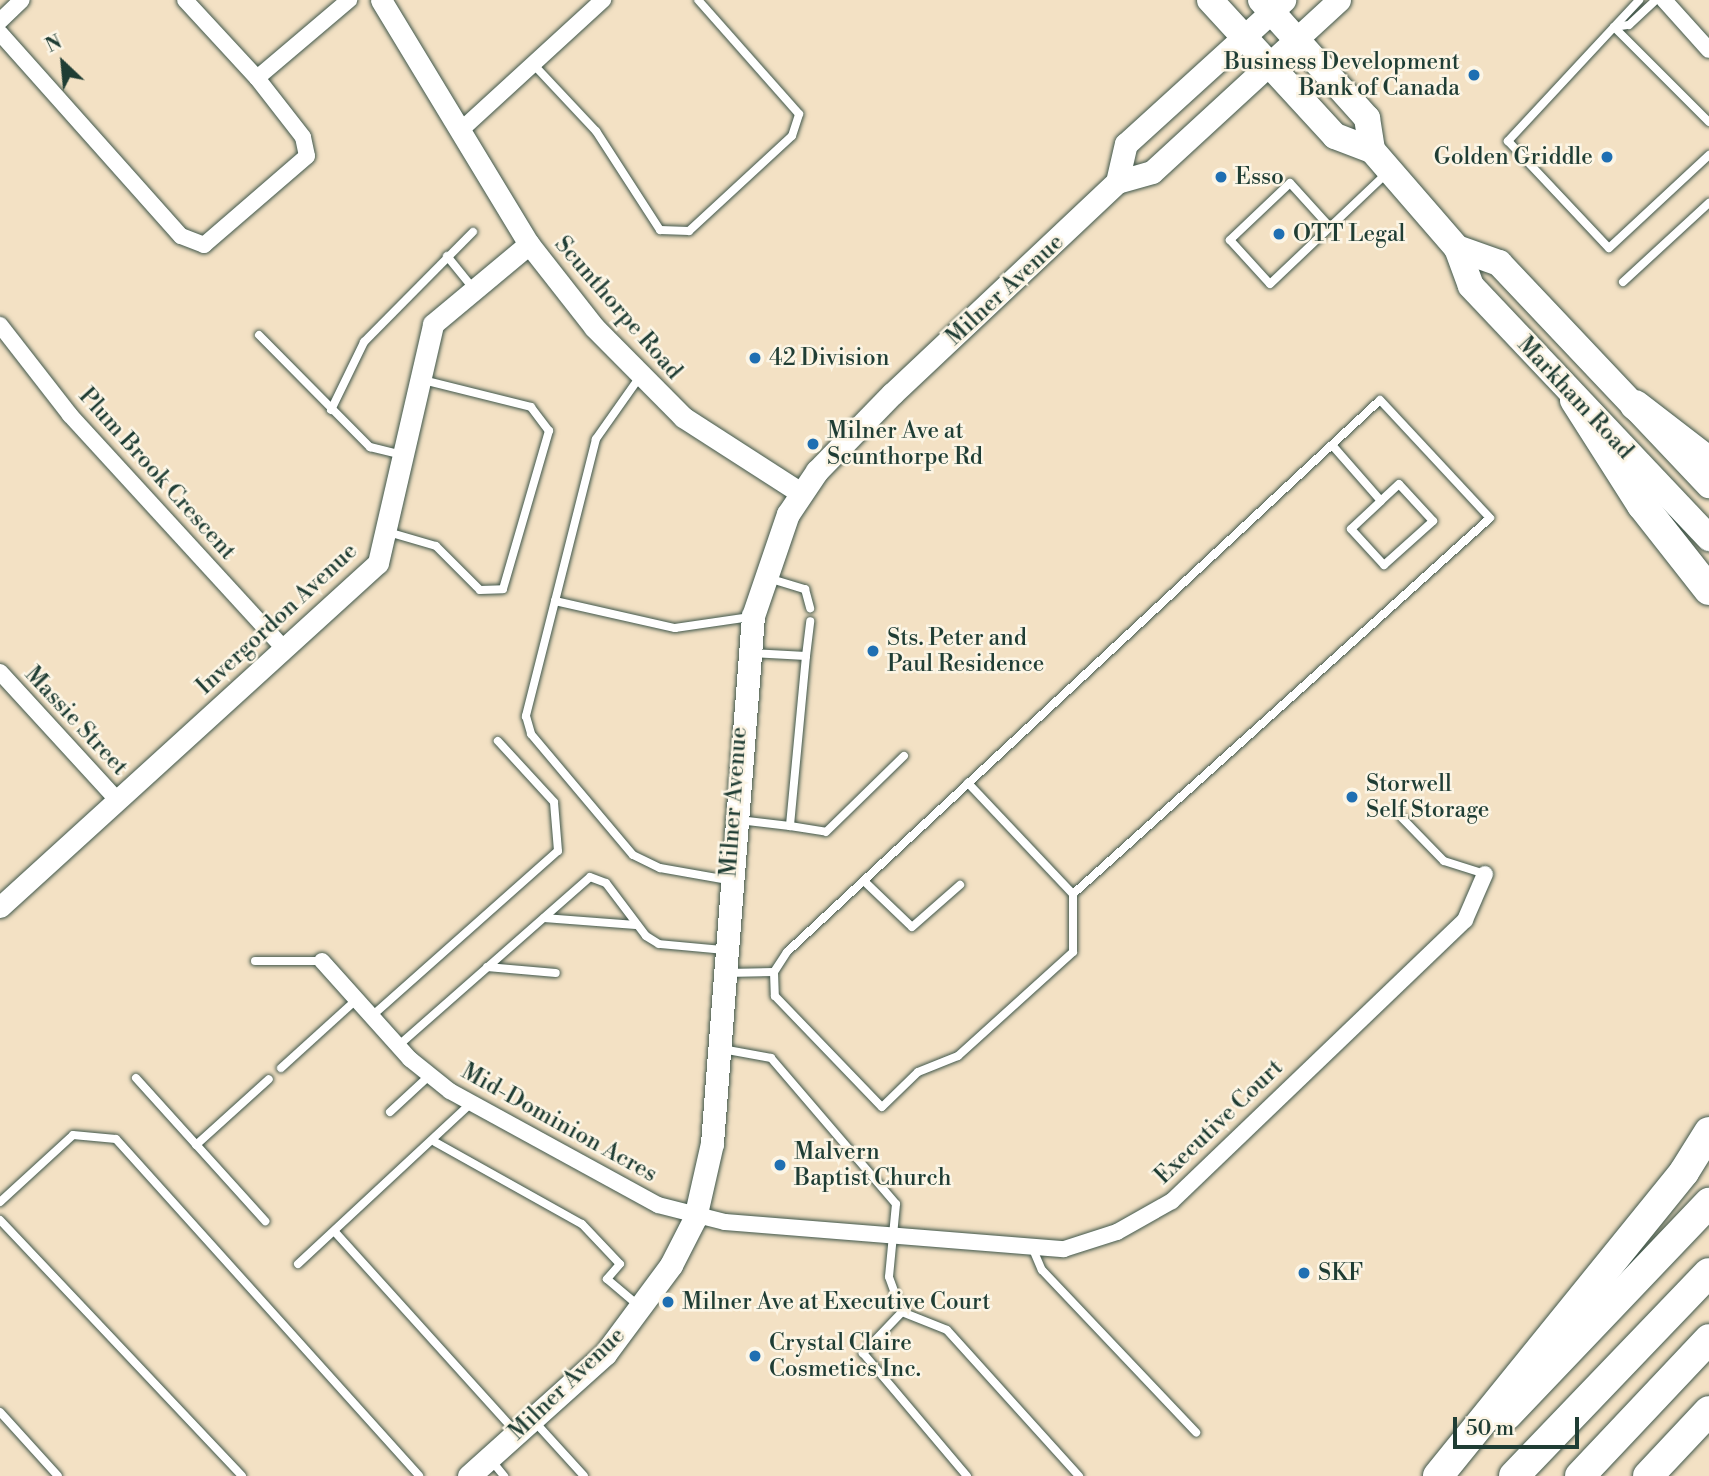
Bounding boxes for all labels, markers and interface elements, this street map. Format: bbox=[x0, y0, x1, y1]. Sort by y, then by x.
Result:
north arrow bbox=[28, 28, 98, 98]
text: N bbox=[42, 30, 66, 58]
place label: Business Development Bank of Canada bbox=[1224, 48, 1460, 102]
marker: Business Development Bank of Canada bbox=[1466, 67, 1482, 83]
place label: Golden Griddle bbox=[1434, 143, 1593, 171]
marker: Golden Griddle bbox=[1599, 149, 1615, 165]
place label: Esso bbox=[1235, 163, 1284, 191]
marker: Esso bbox=[1213, 169, 1229, 185]
place label: OTT Legal bbox=[1293, 220, 1405, 248]
marker: OTT Legal bbox=[1271, 226, 1287, 242]
street label: Milner Avenue bbox=[941, 229, 1069, 351]
street label: Scunthorpe Road bbox=[548, 231, 688, 385]
street label: Markham Road bbox=[1511, 331, 1639, 465]
place label: 42 Division bbox=[769, 344, 889, 372]
marker: 42 Division bbox=[747, 350, 763, 366]
street label: Plum Brook Crescent bbox=[73, 383, 241, 565]
place label: Milner Ave at Scunthorpe Rd bbox=[827, 417, 983, 471]
marker: Milner Ave at Scunthorpe Rd bbox=[805, 436, 821, 452]
street label: Invergordon Avenue bbox=[191, 537, 363, 701]
place label: Sts. Peter and Paul Residence bbox=[887, 624, 1044, 678]
marker: Sts. Peter and Paul Residence bbox=[865, 643, 881, 659]
street label: Massie Street bbox=[19, 661, 133, 781]
street label: Milner Avenue bbox=[715, 726, 753, 878]
place label: Storwell Self Storage bbox=[1366, 770, 1489, 824]
marker: Storwell Self Storage bbox=[1344, 789, 1360, 805]
street label: Executive Court bbox=[1149, 1054, 1289, 1190]
street label: Mid-Dominion Acres bbox=[456, 1058, 662, 1188]
place label: Malvern Baptist Church bbox=[794, 1138, 951, 1192]
marker: Malvern Baptist Church bbox=[772, 1157, 788, 1173]
place label: SKF bbox=[1318, 1259, 1363, 1287]
marker: SKF bbox=[1296, 1265, 1312, 1281]
place label: Milner Ave at Executive Court bbox=[682, 1288, 990, 1316]
marker: Milner Ave at Executive Court bbox=[660, 1294, 676, 1310]
street label: Milner Avenue bbox=[503, 1322, 631, 1446]
place label: Crystal Claire Cosmetics Inc. bbox=[769, 1329, 921, 1383]
marker: Crystal Claire Cosmetics Inc. bbox=[747, 1348, 763, 1364]
scale bar bbox=[1457, 1402, 1583, 1446]
text: 50 m bbox=[1466, 1416, 1514, 1442]

